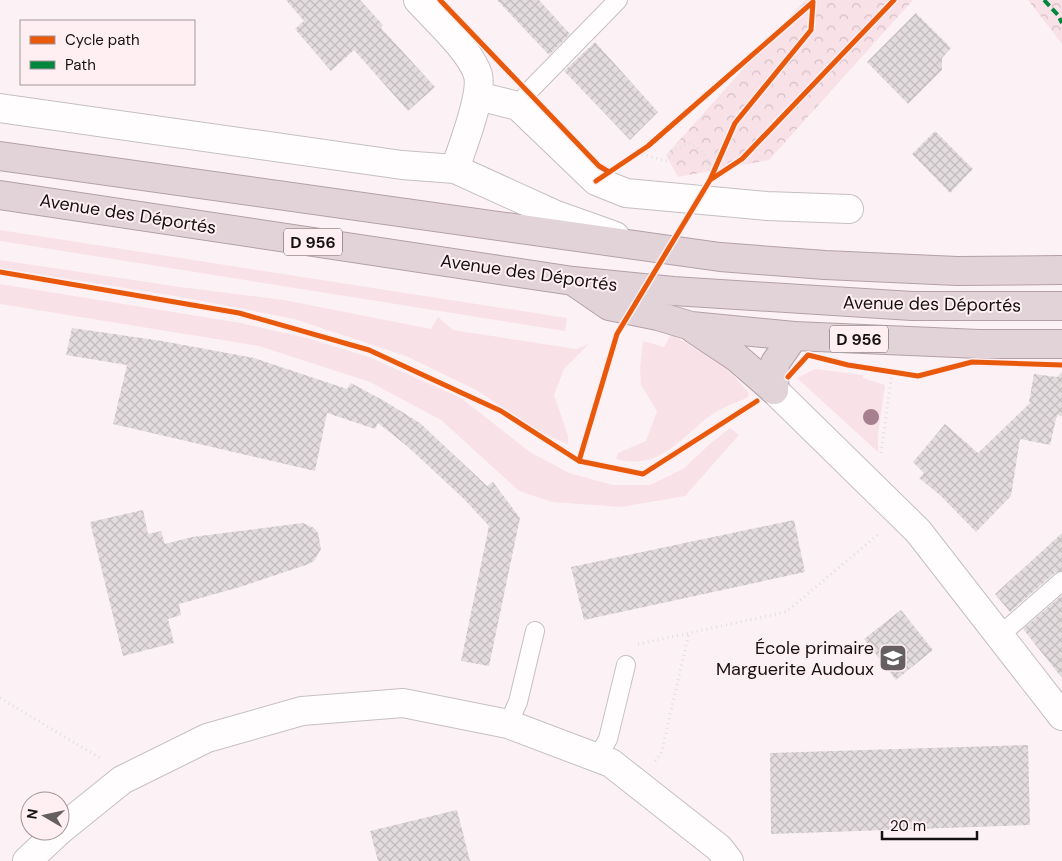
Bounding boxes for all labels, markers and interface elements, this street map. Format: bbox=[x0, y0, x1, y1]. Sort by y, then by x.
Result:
legend bbox=[20, 20, 195, 85]
text: Cycle path bbox=[65, 30, 140, 50]
text: Path bbox=[65, 55, 96, 75]
street label: Avenue des Déportés bbox=[38, 188, 218, 240]
road number: D 956 bbox=[284, 228, 342, 256]
street label: Avenue des Déportés bbox=[439, 249, 619, 297]
street label: Avenue des Déportés bbox=[843, 290, 1021, 318]
road number: D 956 bbox=[830, 326, 888, 352]
place label: École primaire Marguerite Audoux bbox=[716, 636, 874, 681]
school or university icon: École primaire Marguerite Audoux bbox=[878, 643, 908, 673]
north arrow bbox=[20, 791, 70, 841]
text: N bbox=[22, 808, 42, 820]
scale bar bbox=[882, 808, 977, 840]
text: 20 m bbox=[890, 816, 926, 836]

